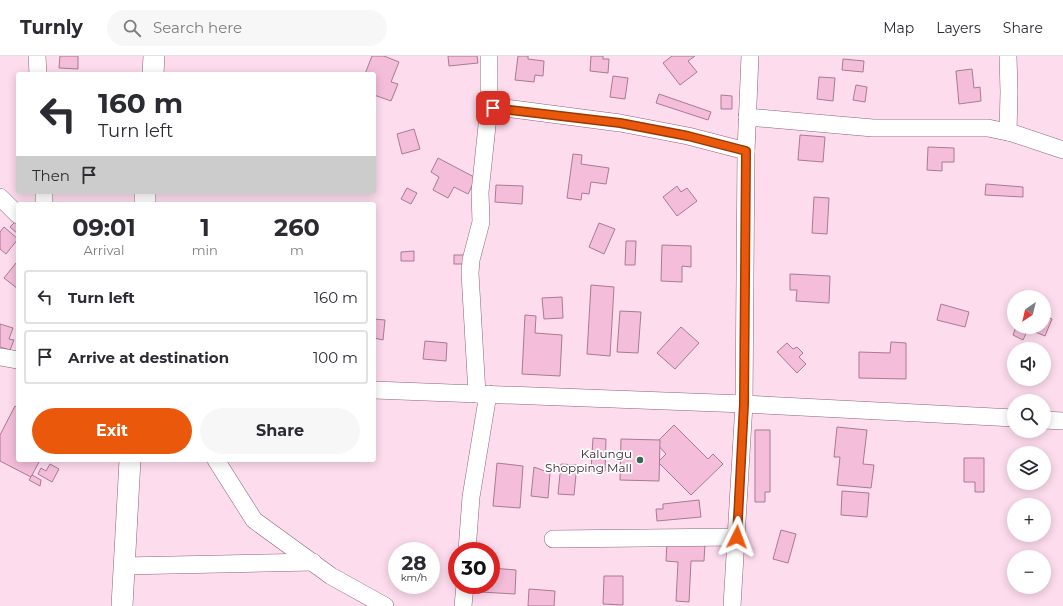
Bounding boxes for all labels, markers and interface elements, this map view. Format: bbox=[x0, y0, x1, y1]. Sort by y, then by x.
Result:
search box bbox=[107, 10, 387, 46]
text: Turnly bbox=[20, 16, 83, 39]
icon: search bbox=[121, 17, 143, 39]
text: Search here bbox=[153, 18, 242, 37]
text: Map bbox=[883, 19, 914, 37]
text: Layers bbox=[936, 19, 981, 37]
text: Share bbox=[1003, 19, 1043, 37]
text: 160 m bbox=[98, 86, 183, 120]
icon: left bbox=[32, 88, 84, 140]
pin bbox=[476, 91, 510, 125]
icon: arrive bbox=[482, 97, 504, 119]
text: Turn left bbox=[98, 120, 173, 142]
icon: arrive bbox=[78, 164, 100, 186]
text: Then bbox=[32, 166, 70, 185]
text: 09:01 bbox=[72, 213, 136, 242]
text: 1 bbox=[200, 213, 210, 242]
text: 260 bbox=[274, 213, 320, 242]
text: Arrival bbox=[83, 242, 124, 258]
text: min bbox=[192, 242, 218, 258]
text: m bbox=[290, 242, 304, 258]
icon: left bbox=[34, 286, 56, 308]
text: Turn left bbox=[68, 288, 135, 307]
text: 160 m bbox=[314, 288, 358, 307]
north arrow bbox=[1007, 290, 1051, 334]
map controls bbox=[1007, 290, 1051, 594]
button: sound bbox=[1007, 342, 1051, 386]
icon: arrive bbox=[34, 346, 56, 368]
text: Arrive at destination bbox=[68, 348, 229, 367]
text: 100 m bbox=[313, 348, 358, 367]
button: search bbox=[1007, 394, 1051, 438]
button: Exit bbox=[32, 408, 192, 454]
button: Share bbox=[200, 408, 360, 454]
place label: Kalungu Shopping Mall bbox=[545, 446, 632, 475]
button: layers bbox=[1007, 446, 1051, 490]
marker: Kalungu Shopping Mall bbox=[635, 455, 645, 465]
button: + bbox=[1007, 498, 1051, 542]
position arrow bbox=[716, 516, 758, 558]
speed limit sign: 30 bbox=[448, 542, 500, 594]
button: − bbox=[1007, 550, 1051, 594]
text: 28 bbox=[402, 551, 427, 575]
text: km/h bbox=[401, 571, 427, 584]

